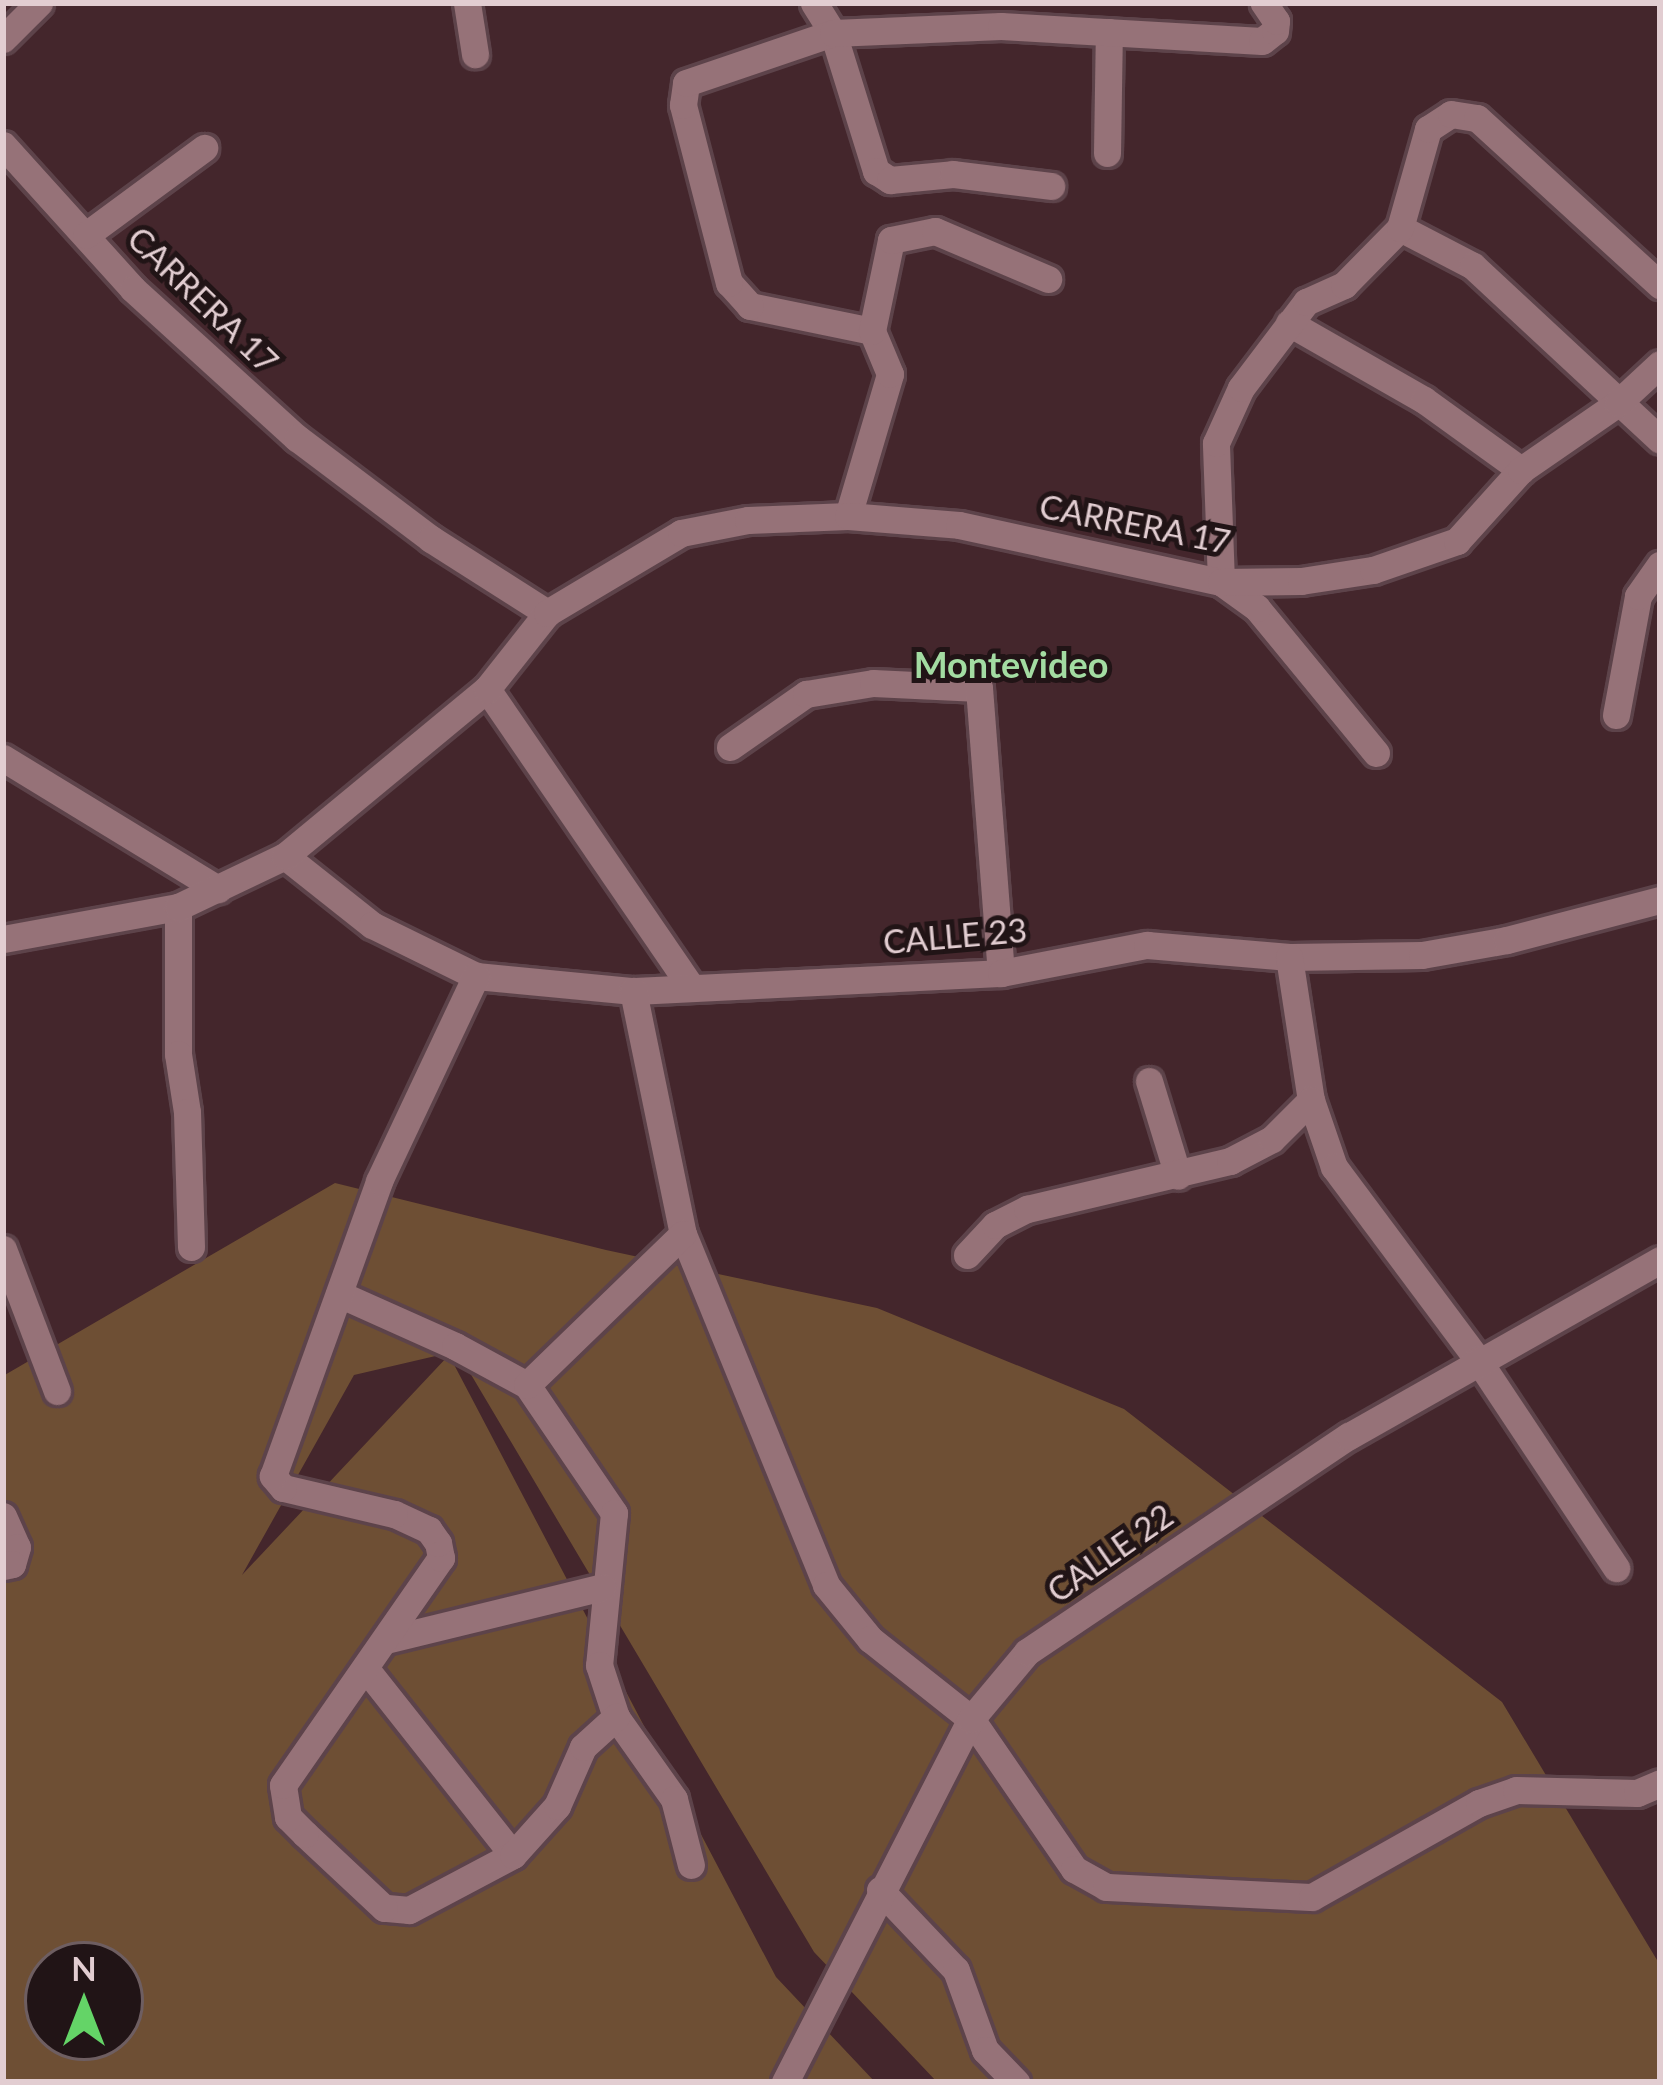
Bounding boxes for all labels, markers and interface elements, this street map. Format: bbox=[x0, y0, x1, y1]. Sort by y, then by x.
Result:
street label: CARRERA 17 bbox=[119, 218, 287, 382]
street label: CARRERA 17 bbox=[1036, 486, 1234, 562]
district label: Montevideo bbox=[914, 643, 1108, 687]
street label: CALLE 23 bbox=[882, 910, 1028, 962]
street label: CALLE 22 bbox=[1040, 1495, 1180, 1611]
north arrow bbox=[24, 1941, 144, 2061]
text: N bbox=[71, 1948, 97, 1988]

